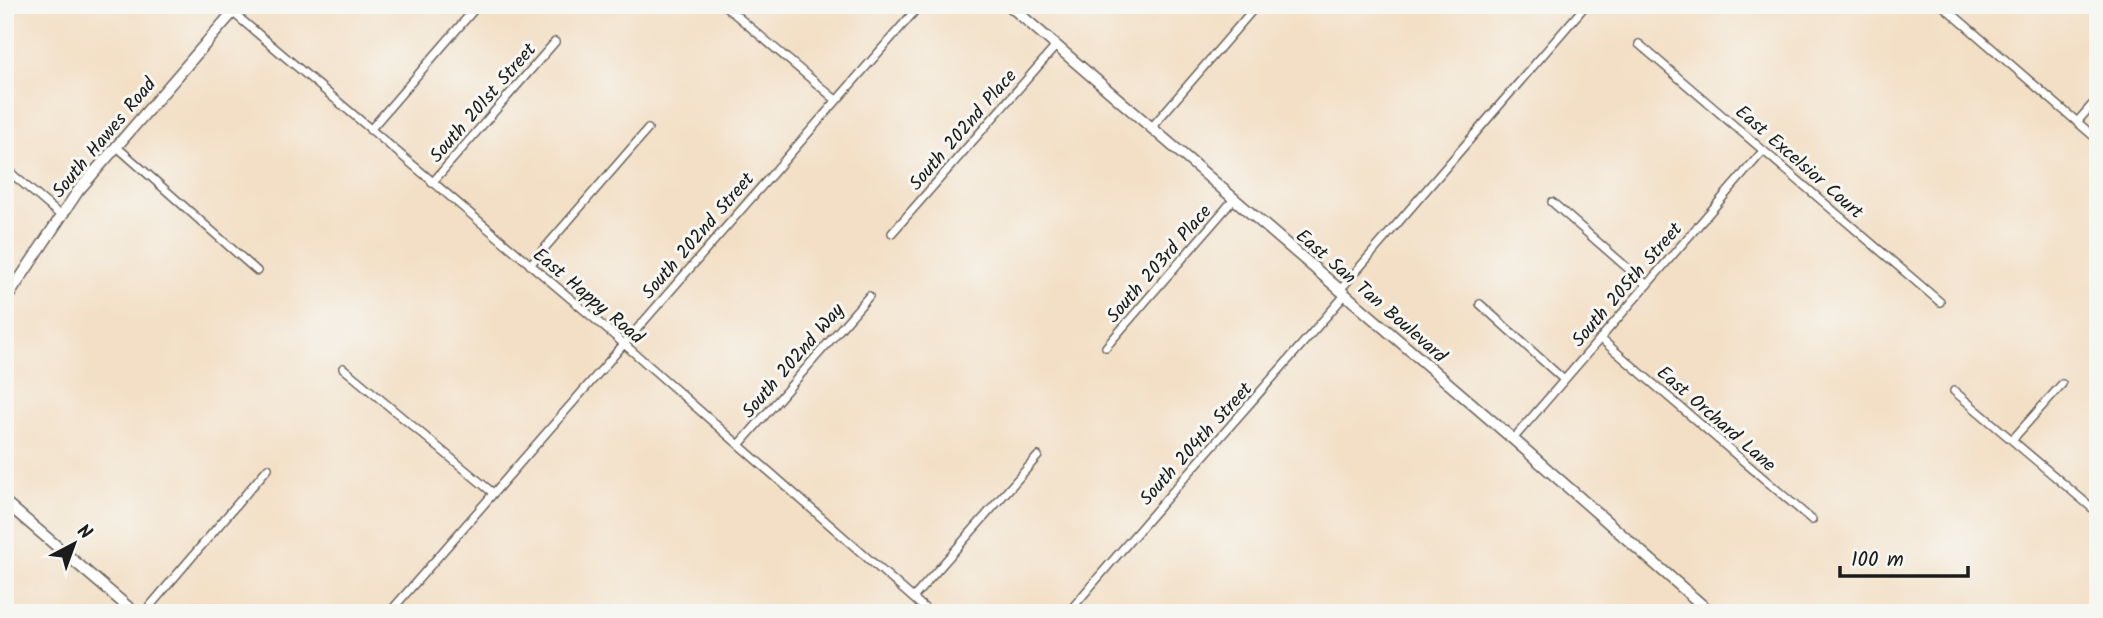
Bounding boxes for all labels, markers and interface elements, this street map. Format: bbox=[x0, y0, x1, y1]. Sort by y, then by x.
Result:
street label: South 201st Street bbox=[423, 36, 545, 170]
street label: South 202nd Place bbox=[902, 63, 1025, 198]
street label: South Hawes Road bbox=[45, 71, 164, 205]
street label: East Excelsior Court bbox=[1728, 98, 1870, 227]
street label: South 202nd Street bbox=[635, 166, 763, 307]
street label: South 203rd Place bbox=[1099, 198, 1220, 330]
street label: South 205th Street bbox=[1565, 216, 1691, 354]
street label: East San Tan Boulevard bbox=[1288, 222, 1454, 371]
street label: East Happy Road bbox=[525, 241, 650, 353]
street label: South 202nd Way bbox=[735, 296, 853, 426]
street label: East Orchard Lane bbox=[1649, 359, 1782, 480]
street label: South 204th Street bbox=[1133, 375, 1261, 513]
north arrow bbox=[38, 510, 108, 580]
text: N bbox=[69, 517, 98, 548]
scale bar bbox=[1840, 534, 1968, 578]
text: 100 m bbox=[1851, 544, 1904, 577]

